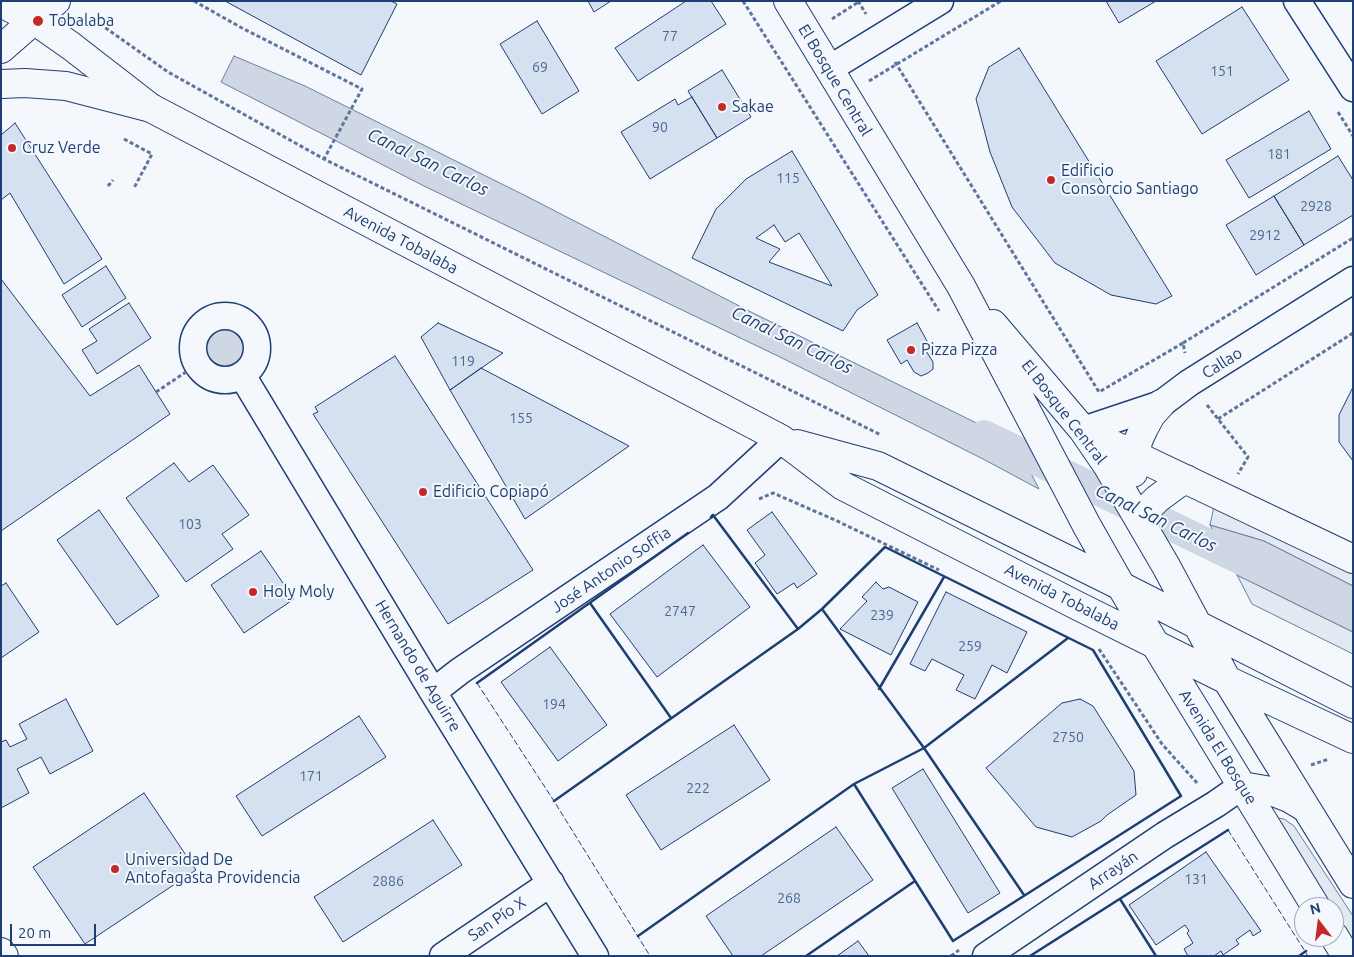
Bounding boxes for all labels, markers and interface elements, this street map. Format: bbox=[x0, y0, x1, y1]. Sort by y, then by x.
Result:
place label: Tobalaba bbox=[49, 11, 114, 31]
marker: Tobalaba bbox=[31, 14, 45, 28]
street label: El Bosque Central bbox=[794, 21, 876, 139]
house number: 77 bbox=[662, 28, 678, 44]
house number: 69 bbox=[532, 59, 548, 75]
house number: 151 bbox=[1210, 63, 1234, 79]
place label: Sakae bbox=[732, 97, 774, 117]
marker: Sakae bbox=[716, 101, 728, 113]
house number: 90 bbox=[652, 119, 668, 135]
water label: Canal San Carlos bbox=[364, 123, 492, 201]
place label: Cruz Verde bbox=[22, 138, 101, 158]
marker: Cruz Verde bbox=[6, 142, 18, 154]
house number: 181 bbox=[1267, 146, 1291, 162]
place label: Edificio Consorcio Santiago bbox=[1061, 161, 1199, 199]
house number: 115 bbox=[776, 170, 800, 186]
marker: Edificio Consorcio Santiago bbox=[1045, 174, 1057, 186]
house number: 2928 bbox=[1300, 198, 1332, 214]
street label: Avenida Tobalaba bbox=[341, 202, 461, 278]
house number: 2912 bbox=[1249, 227, 1281, 243]
water label: Canal San Carlos bbox=[728, 301, 856, 379]
place label: Pizza Pizza bbox=[921, 340, 997, 360]
street label: Callao bbox=[1198, 343, 1246, 383]
marker: Pizza Pizza bbox=[905, 344, 917, 356]
house number: 119 bbox=[451, 353, 475, 369]
street label: El Bosque Central bbox=[1017, 356, 1111, 468]
house number: 155 bbox=[509, 410, 533, 426]
water label: Canal San Carlos bbox=[1092, 479, 1220, 557]
place label: Edificio Copiapó bbox=[433, 482, 549, 502]
marker: Edificio Copiapó bbox=[417, 486, 429, 498]
house number: 103 bbox=[178, 516, 202, 532]
street label: José Antonio Soffia bbox=[548, 523, 674, 617]
street label: Avenida Tobalaba bbox=[1001, 560, 1123, 634]
place label: Holy Moly bbox=[263, 582, 334, 602]
marker: Holy Moly bbox=[247, 586, 259, 598]
street label: Hernando de Aguirre bbox=[371, 597, 465, 735]
house number: 2747 bbox=[664, 603, 696, 619]
house number: 239 bbox=[870, 607, 894, 623]
house number: 259 bbox=[958, 638, 982, 654]
street label: Avenida El Bosque bbox=[1175, 686, 1261, 808]
house number: 194 bbox=[542, 696, 566, 712]
house number: 2750 bbox=[1052, 729, 1084, 745]
house number: 171 bbox=[299, 768, 323, 784]
house number: 222 bbox=[686, 780, 710, 796]
street label: Arrayán bbox=[1085, 846, 1141, 894]
place label: Universidad De Antofagasta Providencia bbox=[125, 850, 300, 888]
marker: Universidad De Antofagasta Providencia bbox=[109, 863, 121, 875]
house number: 131 bbox=[1184, 871, 1208, 887]
house number: 2886 bbox=[372, 873, 404, 889]
house number: 268 bbox=[777, 890, 801, 906]
street label: San Pío X bbox=[464, 893, 530, 945]
north arrow bbox=[1294, 897, 1344, 947]
text: N bbox=[1308, 899, 1322, 918]
scale bar bbox=[12, 914, 99, 946]
text: 20 m bbox=[18, 924, 51, 941]

